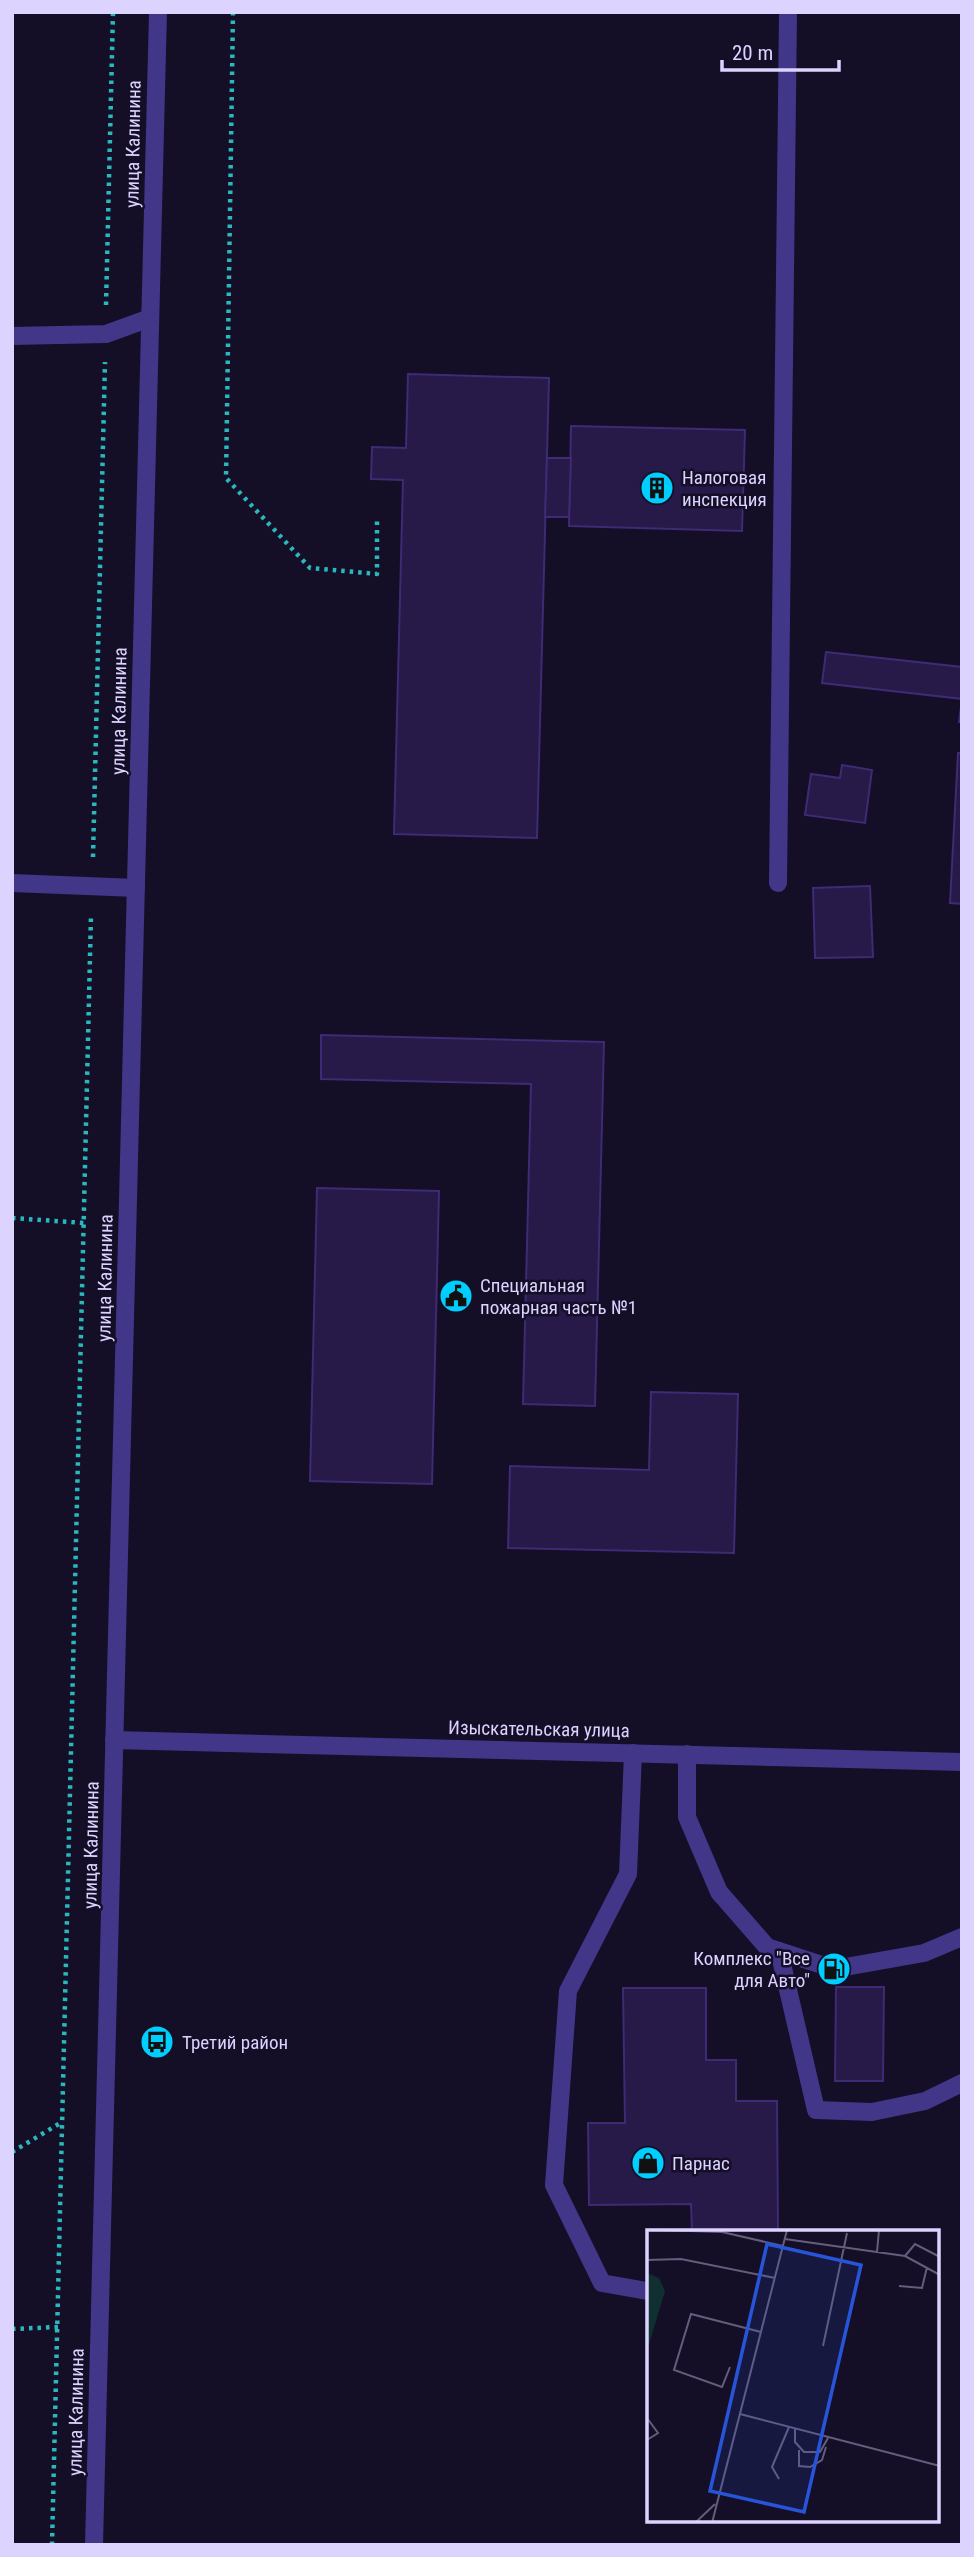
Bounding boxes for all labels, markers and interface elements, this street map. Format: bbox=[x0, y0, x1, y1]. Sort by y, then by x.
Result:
scale bar bbox=[722, 28, 839, 72]
text: 20 m bbox=[732, 41, 773, 65]
street label: улица Калинина bbox=[120, 80, 146, 208]
place label: Налоговая инспекция bbox=[682, 466, 767, 511]
building icon: Налоговая инспекция bbox=[638, 469, 676, 507]
street label: улица Калинина bbox=[106, 647, 132, 775]
street label: улица Калинина bbox=[92, 1214, 118, 1342]
place label: Специальная пожарная часть №1 bbox=[480, 1274, 637, 1319]
public building icon: Специальная пожарная часть №1 bbox=[437, 1277, 475, 1315]
street label: Изыскательская улица bbox=[448, 1716, 630, 1742]
street label: улица Калинина bbox=[78, 1781, 104, 1909]
place label: Комплекс "Все для Авто" bbox=[693, 1947, 810, 1992]
fuel station icon: Комплекс "Все для Авто" bbox=[815, 1950, 853, 1988]
bus stop icon: Третий район bbox=[138, 2023, 176, 2061]
place label: Третий район bbox=[182, 2031, 288, 2054]
shop icon: Парнас bbox=[629, 2144, 667, 2182]
place label: Парнас bbox=[672, 2152, 730, 2175]
inset map bbox=[647, 2230, 939, 2522]
street label: улица Калинина bbox=[63, 2348, 89, 2476]

